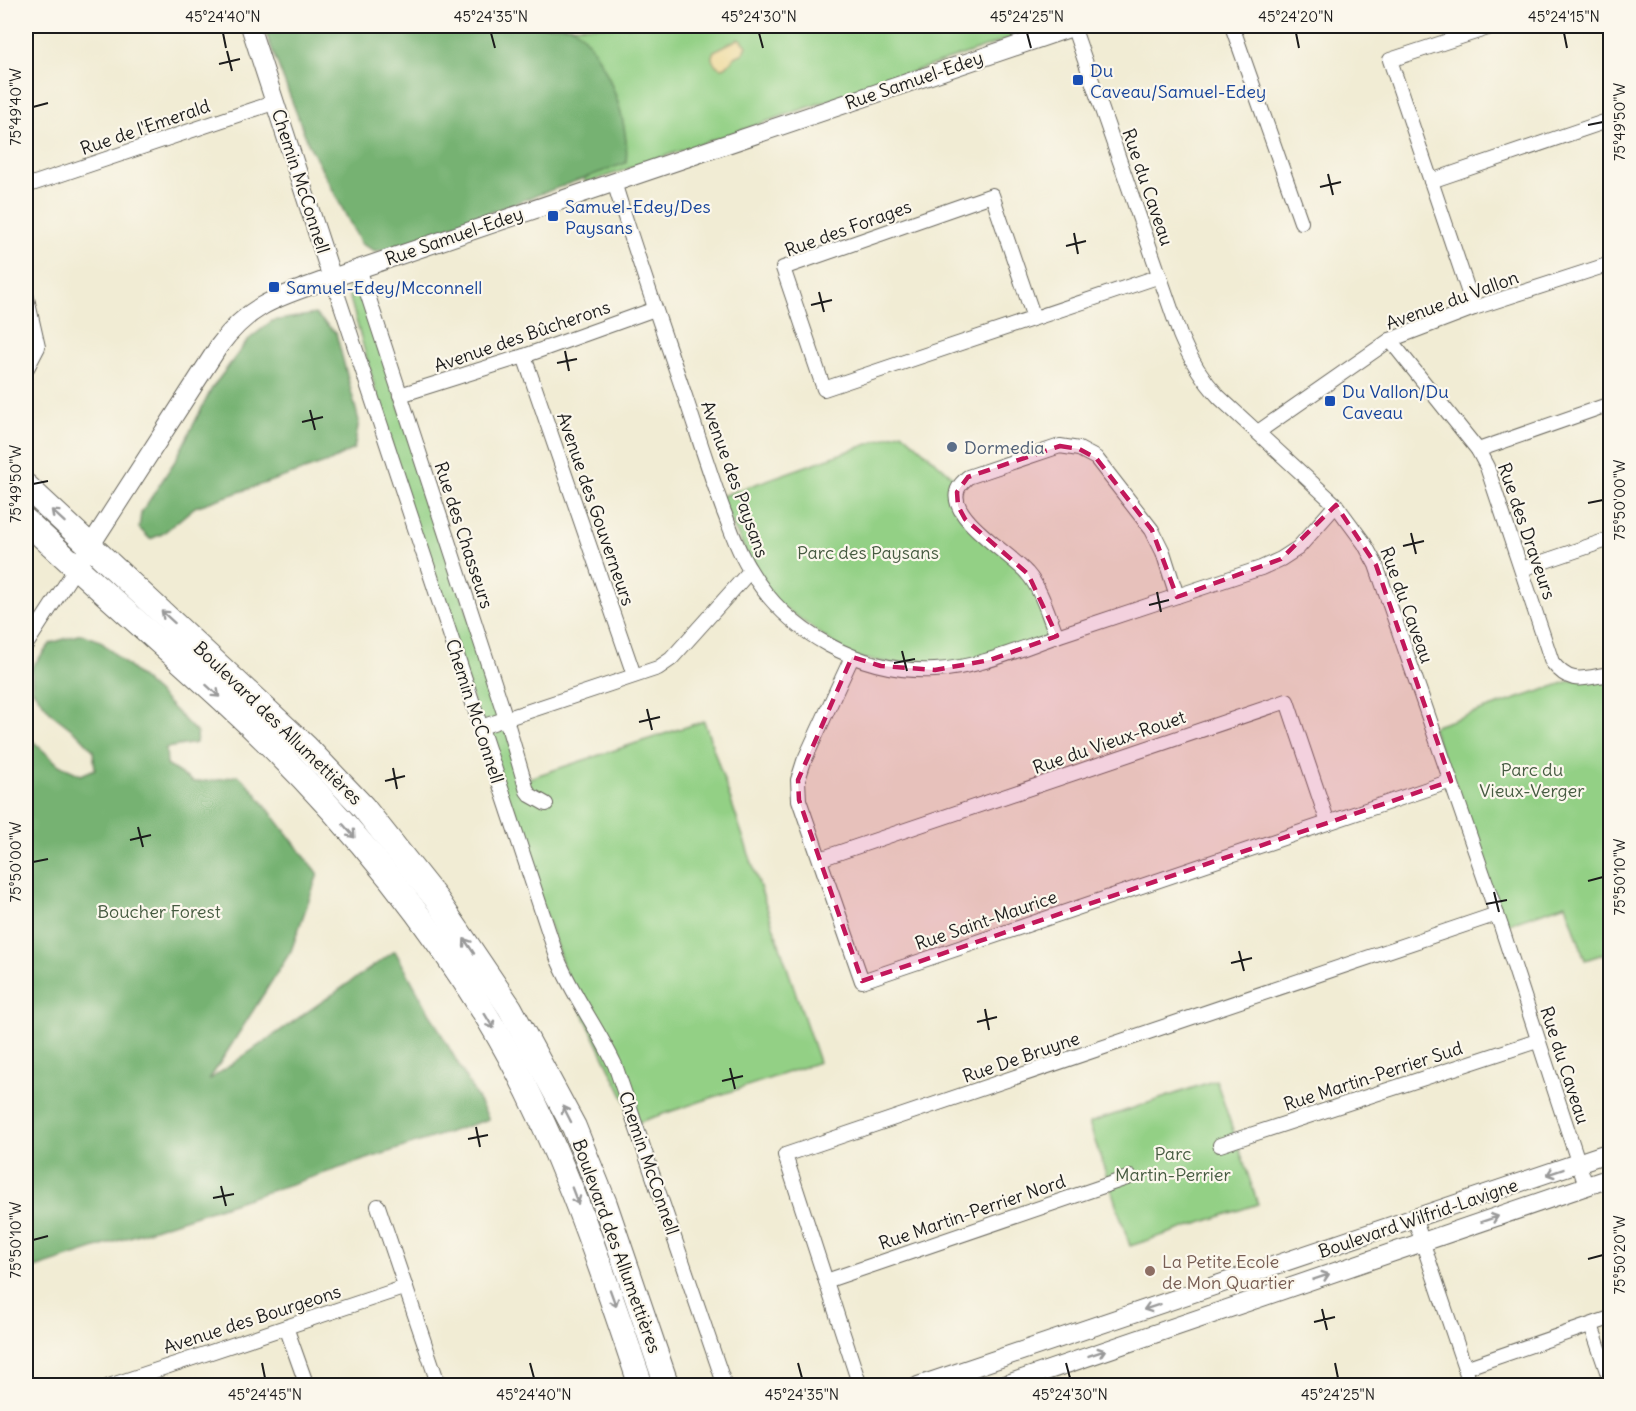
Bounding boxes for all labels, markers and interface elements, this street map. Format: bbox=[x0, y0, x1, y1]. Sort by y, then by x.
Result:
text: 45°24'40"N bbox=[185, 7, 261, 26]
text: 45°24'35"N bbox=[454, 7, 528, 26]
text: 45°24'30"N bbox=[721, 7, 797, 26]
text: 45°24'25"N bbox=[990, 7, 1064, 26]
text: 45°24'20"N bbox=[1258, 7, 1334, 26]
text: 45°24'15"N bbox=[1528, 7, 1600, 26]
street label: Rue Samuel-Edey bbox=[842, 46, 986, 114]
place label: Du Caveau/Samuel-Edey bbox=[1090, 59, 1266, 103]
text: 75°49'40"W bbox=[6, 68, 25, 146]
marker: Du Caveau/Samuel-Edey bbox=[1071, 73, 1085, 87]
text: 75°49'50"W bbox=[1610, 83, 1629, 161]
street label: Rue de l'Emerald bbox=[77, 94, 213, 160]
street label: Chemin McConnell bbox=[267, 106, 335, 256]
street label: Rue du Caveau bbox=[1117, 125, 1179, 249]
street label: Rue des Forages bbox=[781, 194, 915, 262]
place label: Samuel-Edey/Des Paysans bbox=[565, 195, 711, 239]
street label: Rue Samuel-Edey bbox=[382, 202, 526, 270]
marker: Samuel-Edey/Des Paysans bbox=[546, 209, 560, 223]
street label: Avenue du Vallon bbox=[1383, 265, 1521, 335]
place label: Samuel-Edey/Mcconnell bbox=[286, 276, 482, 299]
marker: Samuel-Edey/Mcconnell bbox=[267, 280, 281, 294]
street label: Avenue des Bûcherons bbox=[431, 295, 613, 377]
place label: Du Vallon/Du Caveau bbox=[1342, 380, 1449, 424]
marker: Du Vallon/Du Caveau bbox=[1323, 394, 1337, 408]
street label: Avenue des Paysans bbox=[696, 397, 774, 561]
street label: Avenue des Gouverneurs bbox=[552, 409, 640, 609]
place label: Dormedia bbox=[964, 436, 1045, 459]
marker: Dormedia bbox=[945, 440, 959, 454]
text: 75°49'50"W bbox=[6, 445, 25, 523]
street label: Rue des Chasseurs bbox=[429, 459, 499, 611]
text: 75°50'00"W bbox=[1610, 459, 1629, 540]
street label: Rue des Draveurs bbox=[1493, 460, 1561, 602]
one-way arrow bbox=[50, 509, 65, 523]
park label: Parc des Paysans bbox=[797, 541, 939, 564]
street label: Rue du Caveau bbox=[1375, 544, 1439, 666]
one-way arrow bbox=[160, 610, 175, 624]
street label: Boulevard des Allumettières bbox=[189, 636, 367, 810]
street label: Chemin McConnell bbox=[441, 636, 509, 786]
one-way arrow bbox=[205, 684, 220, 698]
street label: Rue du Vieux-Rouet bbox=[1030, 705, 1188, 779]
park label: Parc du Vieux-Verger bbox=[1479, 758, 1585, 802]
text: 75°50'00"W bbox=[6, 821, 25, 902]
one-way arrow bbox=[342, 823, 356, 838]
text: 75°50'10"W bbox=[1610, 838, 1629, 915]
street label: Rue Saint-Maurice bbox=[912, 885, 1060, 955]
park label: Boucher Forest bbox=[97, 900, 221, 923]
one-way arrow bbox=[463, 938, 475, 954]
street label: Rue du Caveau bbox=[1535, 1003, 1595, 1127]
one-way arrow bbox=[483, 1012, 495, 1029]
street label: Rue De Bruyne bbox=[959, 1026, 1083, 1088]
street label: Rue Martin-Perrier Sud bbox=[1281, 1036, 1466, 1116]
street label: Chemin McConnell bbox=[614, 1088, 684, 1238]
one-way arrow bbox=[561, 1106, 573, 1123]
street label: Boulevard des Allumettières bbox=[568, 1136, 666, 1356]
park label: Parc Martin-Perrier bbox=[1115, 1142, 1232, 1186]
one-way arrow bbox=[1546, 1167, 1565, 1178]
street label: Rue Martin-Perrier Nord bbox=[876, 1169, 1069, 1255]
street label: Boulevard Wilfrid-Lavigne bbox=[1315, 1173, 1521, 1263]
one-way arrow bbox=[570, 1186, 581, 1205]
text: 75°50'10"W bbox=[6, 1201, 25, 1278]
one-way arrow bbox=[1481, 1213, 1500, 1224]
text: 75°50'20"W bbox=[1610, 1215, 1629, 1295]
place label: La Petite Ecole de Mon Quartier bbox=[1162, 1250, 1295, 1294]
marker: La Petite Ecole de Mon Quartier bbox=[1143, 1264, 1157, 1278]
one-way arrow bbox=[1311, 1270, 1330, 1281]
street label: Avenue des Bourgeons bbox=[160, 1279, 344, 1359]
one-way arrow bbox=[608, 1288, 619, 1307]
one-way arrow bbox=[1144, 1303, 1162, 1314]
one-way arrow bbox=[1087, 1347, 1106, 1358]
text: 45°24'45"N bbox=[228, 1385, 302, 1404]
text: 45°24'40"N bbox=[496, 1385, 572, 1404]
text: 45°24'35"N bbox=[765, 1385, 839, 1404]
text: 45°24'30"N bbox=[1032, 1385, 1108, 1404]
text: 45°24'25"N bbox=[1301, 1385, 1375, 1404]

